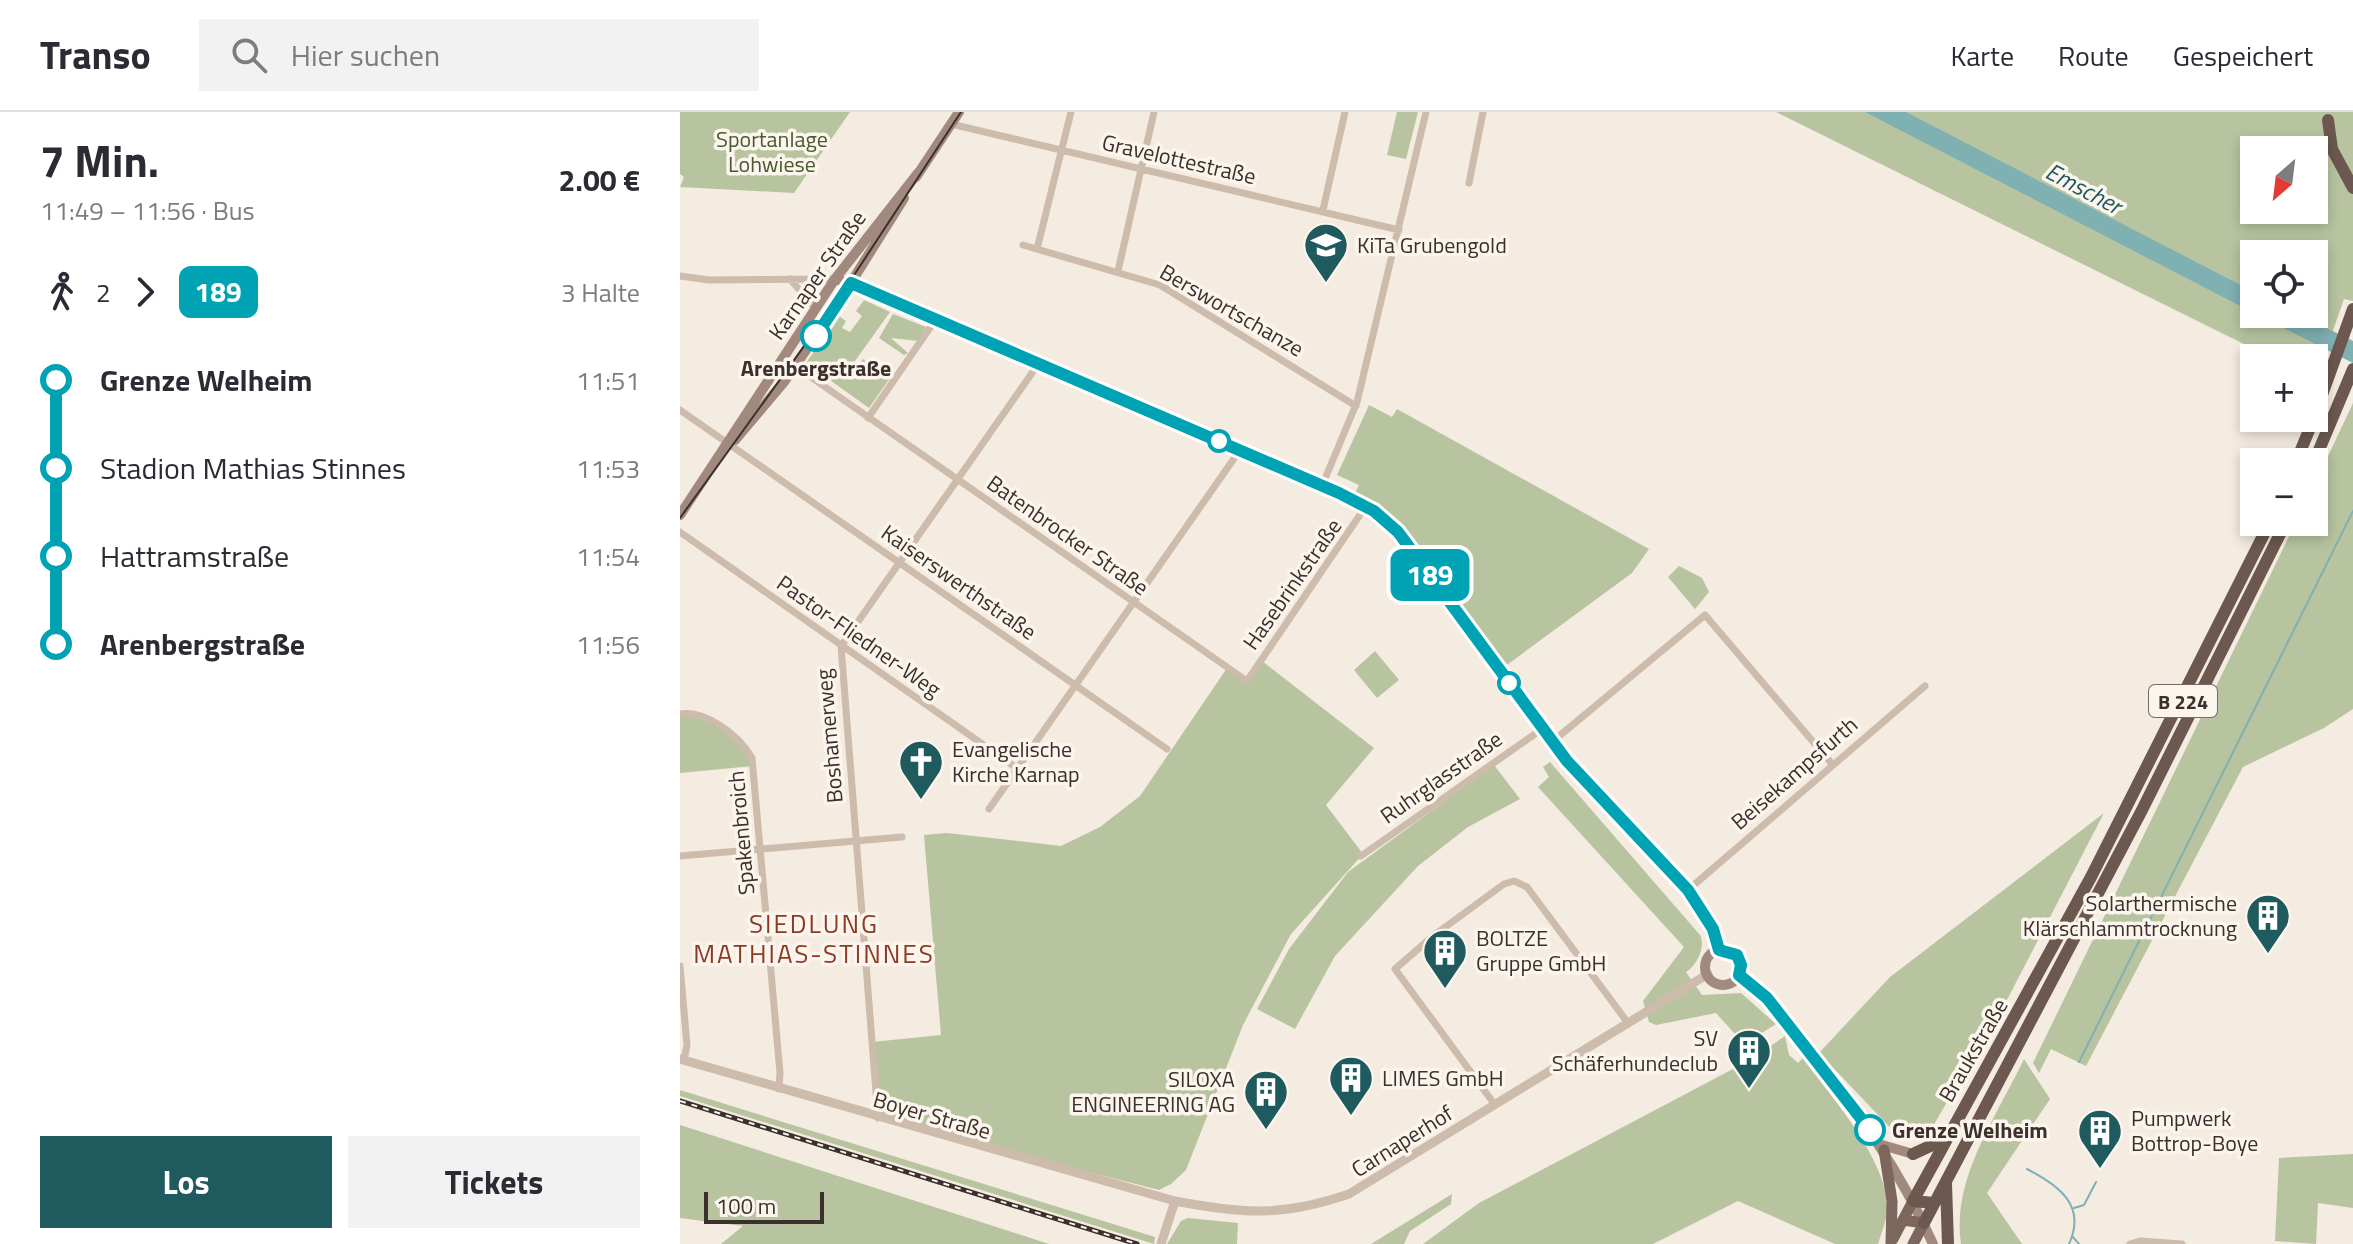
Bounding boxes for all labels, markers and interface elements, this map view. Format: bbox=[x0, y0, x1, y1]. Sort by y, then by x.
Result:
search box bbox=[199, 19, 759, 91]
text: Transo bbox=[40, 26, 151, 84]
text: Hier suchen bbox=[291, 32, 440, 78]
icon: search bbox=[227, 33, 271, 77]
text: Karte bbox=[1950, 34, 2014, 77]
text: Route bbox=[2058, 34, 2129, 77]
text: Gespeichert bbox=[2173, 34, 2313, 77]
park label: Sportanlage Lohwiese bbox=[716, 122, 828, 181]
street label: Gravelottestraße bbox=[1099, 125, 1259, 193]
text: 7 Min. bbox=[40, 127, 159, 194]
north arrow bbox=[2240, 136, 2328, 224]
map controls bbox=[2240, 136, 2328, 536]
water label: Emscher bbox=[2040, 153, 2131, 225]
text: 2.00 € bbox=[559, 157, 640, 203]
text: 11:49 – 11:56 · Bus bbox=[40, 191, 255, 230]
street label: Karnaper Straße bbox=[760, 203, 874, 347]
school or university icon: KiTa Grubengold bbox=[1302, 221, 1350, 284]
place label: KiTa Grubengold bbox=[1357, 228, 1507, 262]
button: locate bbox=[2240, 240, 2328, 328]
street label: Berswortschanze bbox=[1154, 255, 1310, 365]
icon: walk bbox=[40, 270, 84, 314]
icon: forward bbox=[123, 270, 167, 314]
text: 189 bbox=[195, 270, 242, 313]
text: 2 bbox=[96, 273, 111, 312]
text: 3 Halte bbox=[561, 273, 640, 312]
marker: Arenbergstraße bbox=[801, 321, 831, 351]
button: + bbox=[2240, 344, 2328, 432]
place label: Arenbergstraße bbox=[741, 351, 891, 385]
text: Grenze Welheim bbox=[100, 357, 312, 403]
text: 11:51 bbox=[576, 361, 640, 400]
unlabelled marker bbox=[1208, 430, 1230, 452]
text: Stadion Mathias Stinnes bbox=[100, 445, 406, 491]
button: − bbox=[2240, 448, 2328, 536]
text: 11:53 bbox=[576, 449, 640, 488]
street label: Batenbrocker Straße bbox=[980, 466, 1156, 604]
street label: Hasebrinkstraße bbox=[1234, 511, 1350, 657]
street label: Kaiserswerthstraße bbox=[874, 516, 1044, 648]
text: Hattramstraße bbox=[100, 533, 289, 579]
text: 11:54 bbox=[576, 537, 640, 576]
line badge: 189 bbox=[1384, 549, 1476, 601]
text: 189 bbox=[1406, 553, 1454, 596]
street label: Pastor-Fliedner-Weg bbox=[770, 566, 948, 706]
text: Arenbergstraße bbox=[100, 621, 305, 667]
text: 11:56 bbox=[576, 625, 640, 664]
street label: Boshamerweg bbox=[806, 668, 852, 804]
unlabelled marker bbox=[1498, 672, 1520, 694]
road number: B 224 bbox=[2149, 685, 2217, 717]
street label: Beisekampsfurth bbox=[1723, 708, 1865, 838]
street label: Ruhrglasstraße bbox=[1373, 722, 1509, 832]
place label: Evangelische Kirche Karnap bbox=[952, 732, 1080, 791]
church icon: Evangelische Kirche Karnap bbox=[897, 738, 945, 801]
street label: Spakenbroich bbox=[719, 769, 763, 897]
place label: Solarthermische Klärschlammtrocknung bbox=[2023, 886, 2237, 945]
building icon: Solarthermische Klärschlammtrocknung bbox=[2244, 892, 2292, 955]
district label: SIEDLUNG MATHIAS-STINNES bbox=[693, 904, 935, 973]
place label: BOLTZE Gruppe GmbH bbox=[1476, 921, 1606, 980]
building icon: BOLTZE Gruppe GmbH bbox=[1421, 927, 1469, 990]
street label: Braukstraße bbox=[1930, 992, 2016, 1108]
place label: SV Schäferhundeclub bbox=[1552, 1021, 1718, 1080]
building icon: SV Schäferhundeclub bbox=[1725, 1027, 1773, 1090]
building icon: LIMES GmbH bbox=[1327, 1054, 1375, 1117]
place label: LIMES GmbH bbox=[1382, 1061, 1504, 1095]
place label: SILOXA ENGINEERING AG bbox=[1071, 1062, 1235, 1121]
building icon: SILOXA ENGINEERING AG bbox=[1242, 1068, 1290, 1131]
street label: Boyer Straße bbox=[869, 1082, 995, 1148]
street label: Carnaperhof bbox=[1344, 1096, 1460, 1186]
place label: Pumpwerk Bottrop-Boye bbox=[2131, 1101, 2258, 1160]
building icon: Pumpwerk Bottrop-Boye bbox=[2076, 1107, 2124, 1170]
place label: Grenze Welheim bbox=[1892, 1113, 2048, 1147]
marker: Grenze Welheim bbox=[1855, 1115, 1885, 1145]
button: Los bbox=[40, 1136, 332, 1228]
button: Tickets bbox=[348, 1136, 640, 1228]
scale bar bbox=[704, 1188, 824, 1224]
text: 100 m bbox=[716, 1189, 776, 1223]

